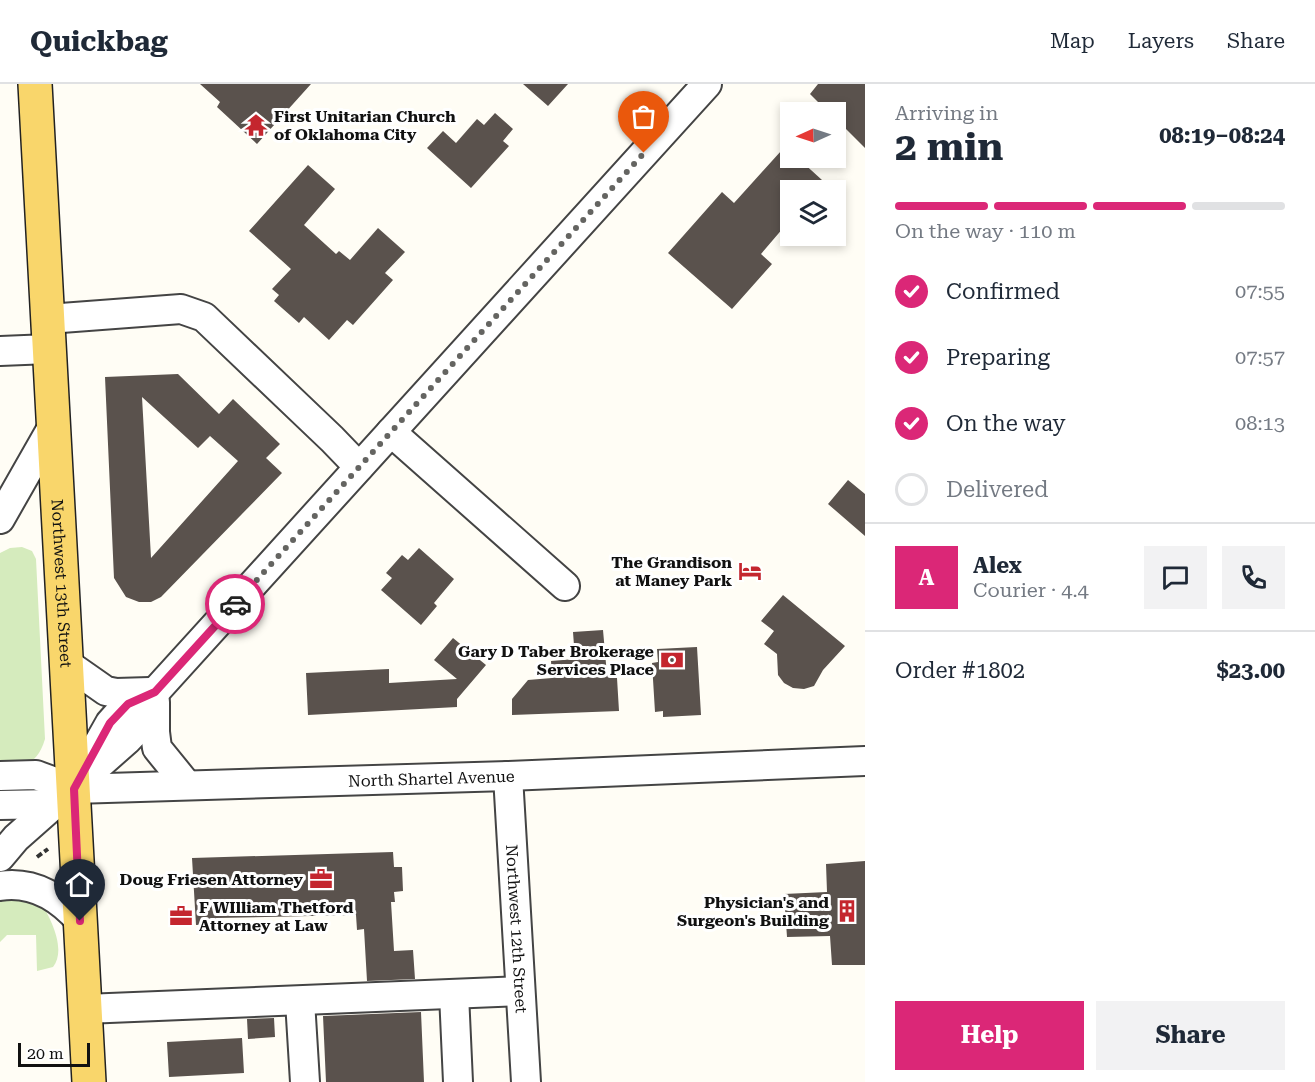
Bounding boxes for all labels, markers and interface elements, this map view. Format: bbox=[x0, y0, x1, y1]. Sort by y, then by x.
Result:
text: Quickbag bbox=[30, 25, 168, 58]
text: Map bbox=[1050, 29, 1095, 53]
text: Layers bbox=[1128, 29, 1194, 53]
text: Share bbox=[1227, 29, 1285, 53]
pin bbox=[618, 91, 669, 153]
icon: bag bbox=[627, 100, 660, 133]
text: Arriving in bbox=[895, 101, 998, 125]
north arrow bbox=[780, 102, 846, 168]
map controls bbox=[780, 102, 846, 246]
place label: First Unitarian Church of Oklahoma City bbox=[274, 107, 456, 144]
temple icon: First Unitarian Church of Oklahoma City bbox=[243, 112, 269, 138]
text: 08:19–08:24 bbox=[1159, 123, 1285, 148]
text: 2 min bbox=[895, 124, 1003, 170]
button: layers bbox=[780, 180, 846, 246]
text: On the way · 110 m bbox=[895, 219, 1076, 243]
icon: check bbox=[895, 275, 928, 308]
text: Confirmed bbox=[946, 279, 1060, 304]
text: 07:55 bbox=[1235, 279, 1285, 303]
icon: check bbox=[895, 341, 928, 374]
text: Preparing bbox=[946, 345, 1050, 370]
text: 07:57 bbox=[1235, 345, 1285, 369]
icon: check bbox=[895, 407, 928, 440]
text: On the way bbox=[946, 411, 1066, 436]
text: 08:13 bbox=[1235, 411, 1285, 435]
text: Delivered bbox=[946, 477, 1048, 502]
street label: Northwest 13th Street bbox=[47, 498, 76, 668]
button: chat bbox=[1144, 546, 1207, 609]
button: phone bbox=[1222, 546, 1285, 609]
place label: The Grandison at Maney Park bbox=[611, 553, 732, 590]
text: Alex bbox=[973, 553, 1022, 578]
hotel icon: The Grandison at Maney Park bbox=[737, 558, 763, 584]
text: A bbox=[919, 565, 934, 590]
courier bbox=[205, 574, 265, 634]
text: Courier · 4.4 bbox=[973, 578, 1089, 602]
icon: car bbox=[219, 588, 252, 621]
place label: Gary D Taber Brokerage Services Place bbox=[458, 642, 654, 679]
bank icon: Gary D Taber Brokerage Services Place bbox=[659, 647, 685, 673]
text: Order #1802 bbox=[895, 658, 1025, 683]
text: $23.00 bbox=[1216, 658, 1285, 683]
street label: North Shartel Avenue bbox=[348, 767, 515, 791]
street label: Northwest 12th Street bbox=[502, 844, 531, 1014]
pin bbox=[54, 859, 105, 921]
office icon: Doug Friesen Attorney bbox=[308, 866, 334, 892]
icon: home bbox=[63, 868, 96, 901]
place label: Doug Friesen Attorney bbox=[119, 870, 303, 889]
place label: Physician's and Surgeon's Building bbox=[677, 893, 829, 930]
place label: F WIlliam Thetford Attorney at Law bbox=[199, 898, 354, 935]
building icon: Physician's and Surgeon's Building bbox=[834, 898, 860, 924]
office icon: F WIlliam Thetford Attorney at Law bbox=[168, 903, 194, 929]
button: Help bbox=[895, 1001, 1084, 1070]
button: Share bbox=[1096, 1001, 1285, 1070]
scale bar bbox=[18, 1040, 90, 1068]
text: 20 m bbox=[27, 1044, 64, 1063]

